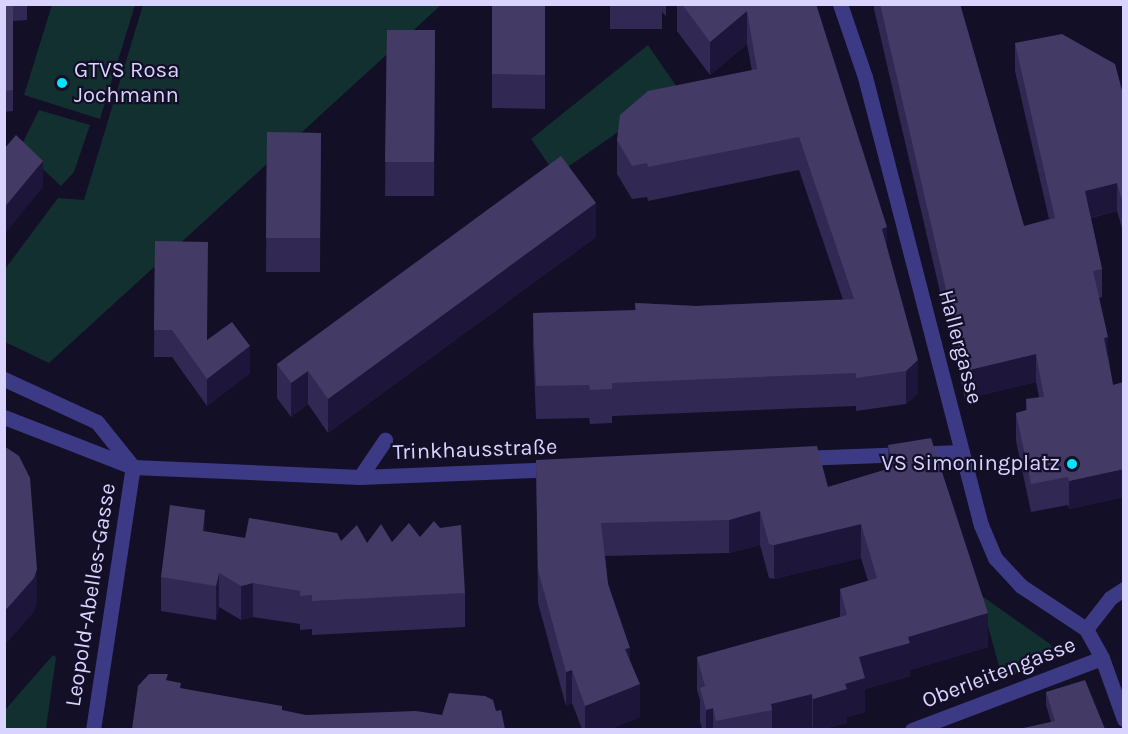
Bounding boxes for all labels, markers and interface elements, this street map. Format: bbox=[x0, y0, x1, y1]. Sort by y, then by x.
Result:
place label: GTVS Rosa Jochmann bbox=[74, 57, 179, 108]
marker: GTVS Rosa Jochmann bbox=[55, 76, 69, 90]
street label: Hallergasse bbox=[932, 287, 988, 407]
street label: Trinkhausstraße bbox=[392, 434, 558, 466]
place label: VS Simoningplatz bbox=[881, 451, 1060, 477]
marker: VS Simoningplatz bbox=[1065, 457, 1079, 471]
street label: Leopold-Abelles-Gasse bbox=[60, 481, 122, 709]
street label: Oberleitengasse bbox=[919, 632, 1079, 714]

